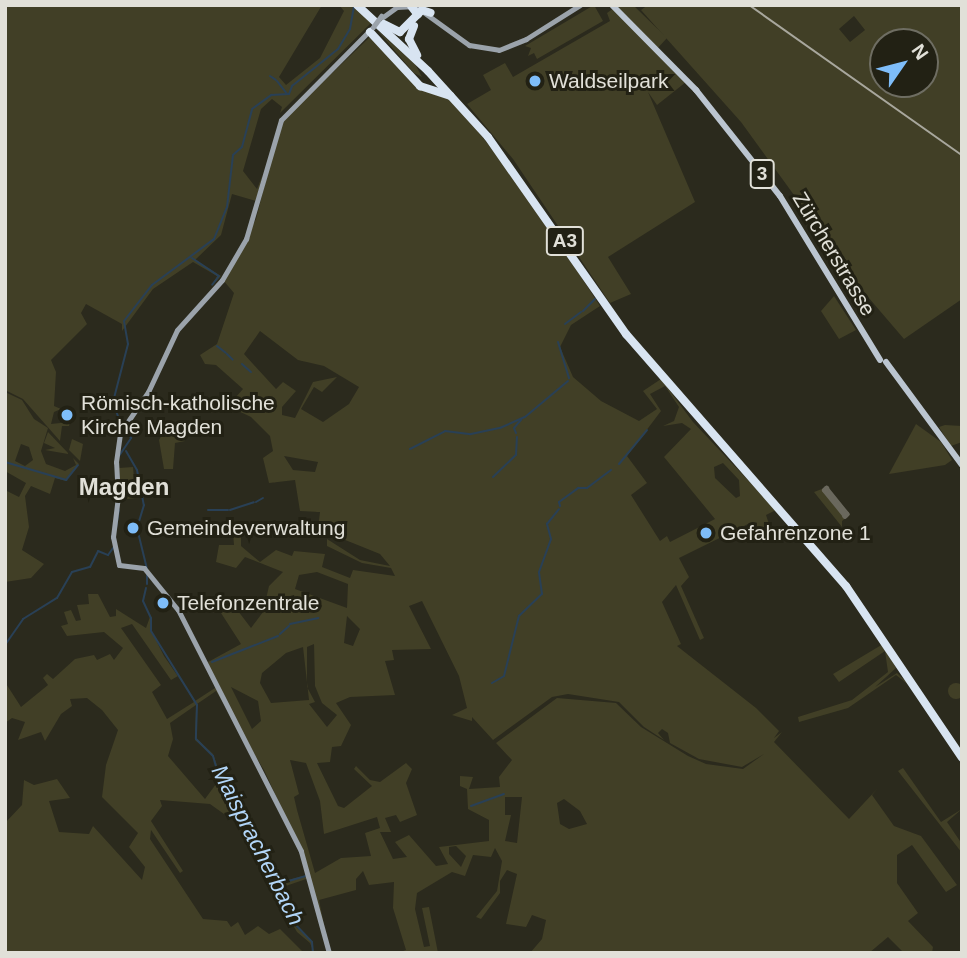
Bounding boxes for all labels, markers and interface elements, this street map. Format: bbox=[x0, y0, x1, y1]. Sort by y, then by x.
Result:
north arrow bbox=[869, 28, 939, 98]
text: N bbox=[907, 40, 933, 63]
place label: Waldseilpark bbox=[549, 68, 668, 94]
marker: Waldseilpark bbox=[527, 73, 543, 89]
road number: 3 bbox=[748, 158, 776, 190]
street label: Zürcherstrasse bbox=[787, 187, 881, 321]
road number: A3 bbox=[546, 226, 584, 256]
place label: Römisch-katholische Kirche Magden bbox=[81, 390, 275, 440]
marker: Römisch-katholische Kirche Magden bbox=[59, 407, 75, 423]
district label: Magden bbox=[79, 473, 169, 501]
place label: Gemeindeverwaltung bbox=[147, 515, 345, 541]
marker: Gemeindeverwaltung bbox=[125, 520, 141, 536]
place label: Gefahrenzone 1 bbox=[720, 520, 871, 546]
marker: Gefahrenzone 1 bbox=[698, 525, 714, 541]
place label: Telefonzentrale bbox=[177, 590, 319, 616]
marker: Telefonzentrale bbox=[155, 595, 171, 611]
water label: Maispracherbach bbox=[206, 760, 310, 930]

